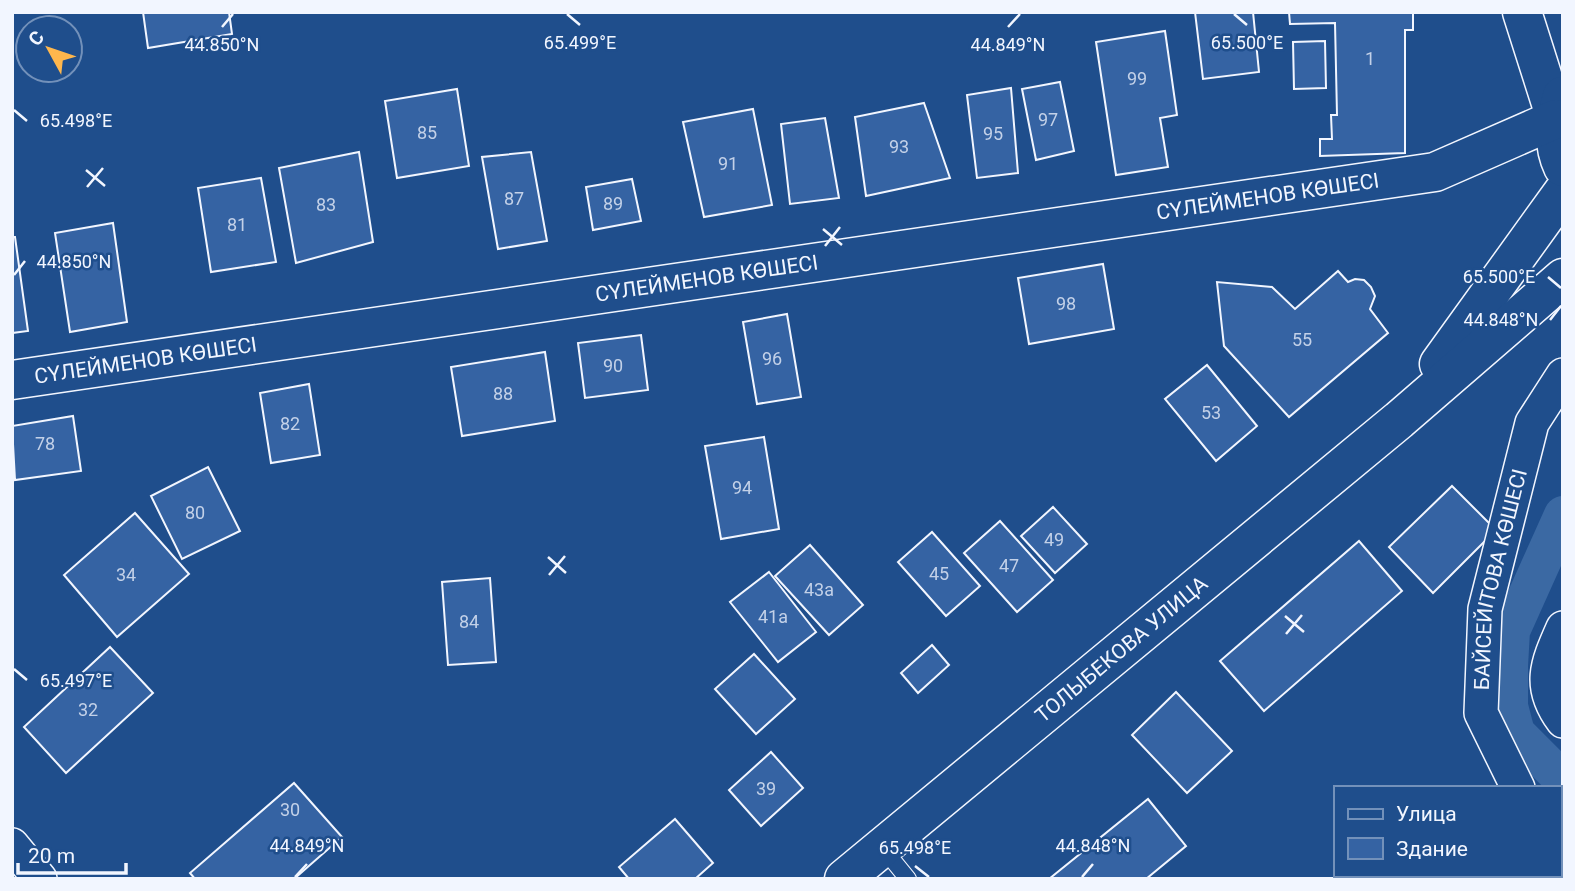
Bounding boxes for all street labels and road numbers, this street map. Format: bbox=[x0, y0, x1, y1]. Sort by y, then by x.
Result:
street label: СҮЛЕЙМЕНОВ КӨШЕСІ bbox=[1155, 168, 1381, 225]
street label: СҮЛЕЙМЕНОВ КӨШЕСІ bbox=[594, 250, 820, 307]
street label: СҮЛЕЙМЕНОВ КӨШЕСІ bbox=[33, 332, 258, 389]
street label: БАЙСЕЙІТОВА КӨШЕСІ bbox=[1470, 467, 1532, 691]
street label: ТОЛЫБЕКОВА УЛИЦА bbox=[1031, 571, 1213, 728]

